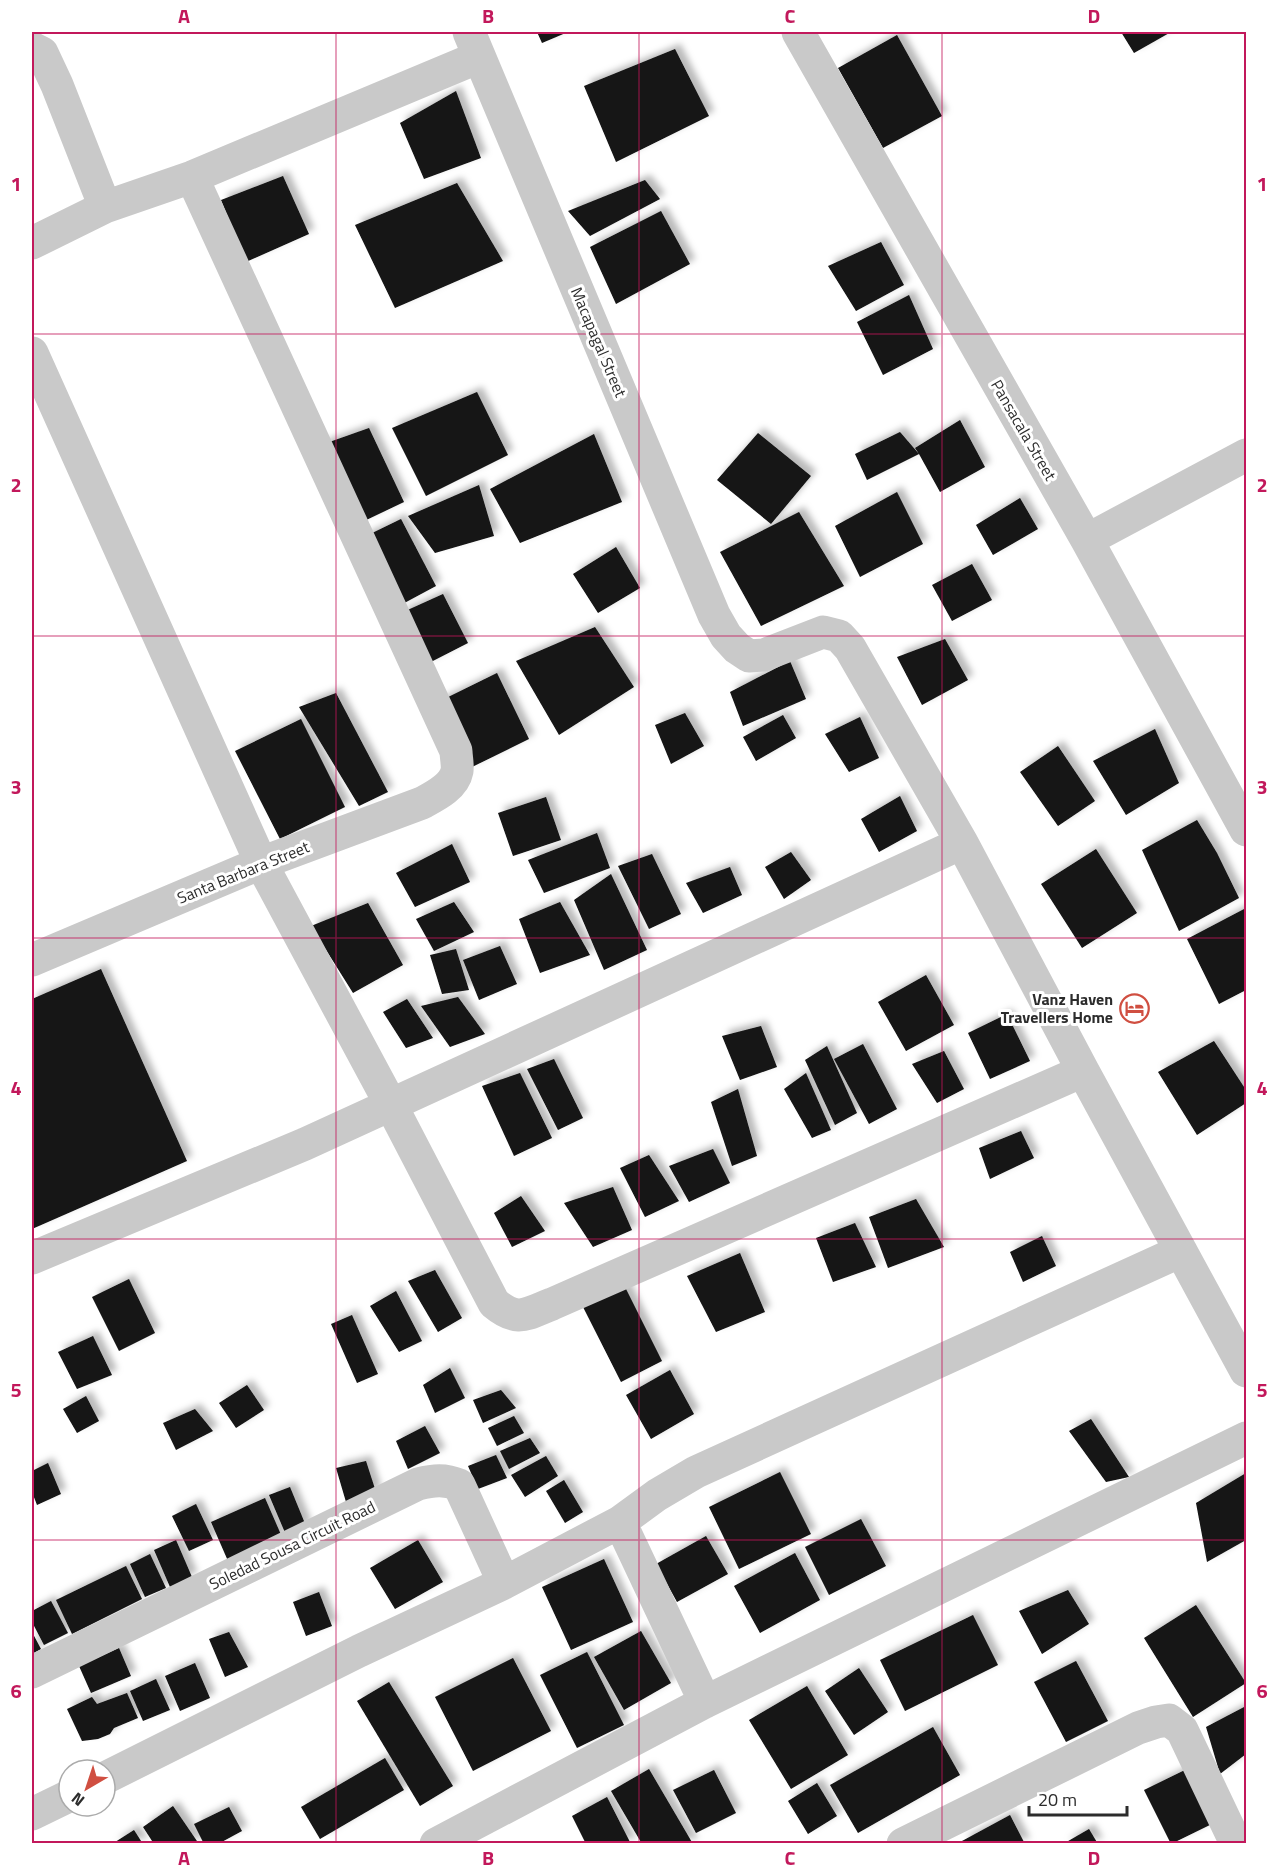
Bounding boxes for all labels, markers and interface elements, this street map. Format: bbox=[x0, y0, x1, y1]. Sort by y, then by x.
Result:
text: A bbox=[178, 0, 190, 31]
text: B bbox=[482, 0, 494, 31]
text: C bbox=[785, 0, 796, 31]
text: D bbox=[1088, 0, 1100, 31]
text: 1 bbox=[10, 168, 22, 199]
text: 1 bbox=[1256, 168, 1268, 199]
street label: Macapagal Street bbox=[565, 283, 633, 401]
street label: Pansacala Street bbox=[985, 375, 1063, 485]
text: 2 bbox=[10, 469, 22, 500]
text: 2 bbox=[1256, 469, 1268, 500]
text: 3 bbox=[10, 771, 22, 802]
text: 3 bbox=[1256, 771, 1268, 802]
street label: Santa Barbara Street bbox=[173, 834, 313, 909]
place label: Vanz Haven Travellers Home bbox=[1001, 987, 1113, 1029]
hotel icon: Vanz Haven Travellers Home bbox=[1118, 992, 1150, 1024]
text: 4 bbox=[10, 1072, 22, 1103]
text: 4 bbox=[1256, 1072, 1268, 1103]
text: 5 bbox=[10, 1374, 22, 1405]
text: 5 bbox=[1256, 1374, 1268, 1405]
street label: Soledad Sousa Circuit Road bbox=[205, 1494, 379, 1596]
text: 6 bbox=[10, 1675, 22, 1706]
text: 6 bbox=[1256, 1675, 1268, 1706]
north arrow bbox=[57, 1758, 117, 1818]
scale bar bbox=[1029, 1779, 1126, 1817]
text: 20 m bbox=[1038, 1786, 1077, 1813]
text: N bbox=[66, 1787, 89, 1812]
text: A bbox=[178, 1842, 190, 1873]
text: B bbox=[482, 1842, 494, 1873]
text: C bbox=[785, 1842, 796, 1873]
text: D bbox=[1088, 1842, 1100, 1873]

